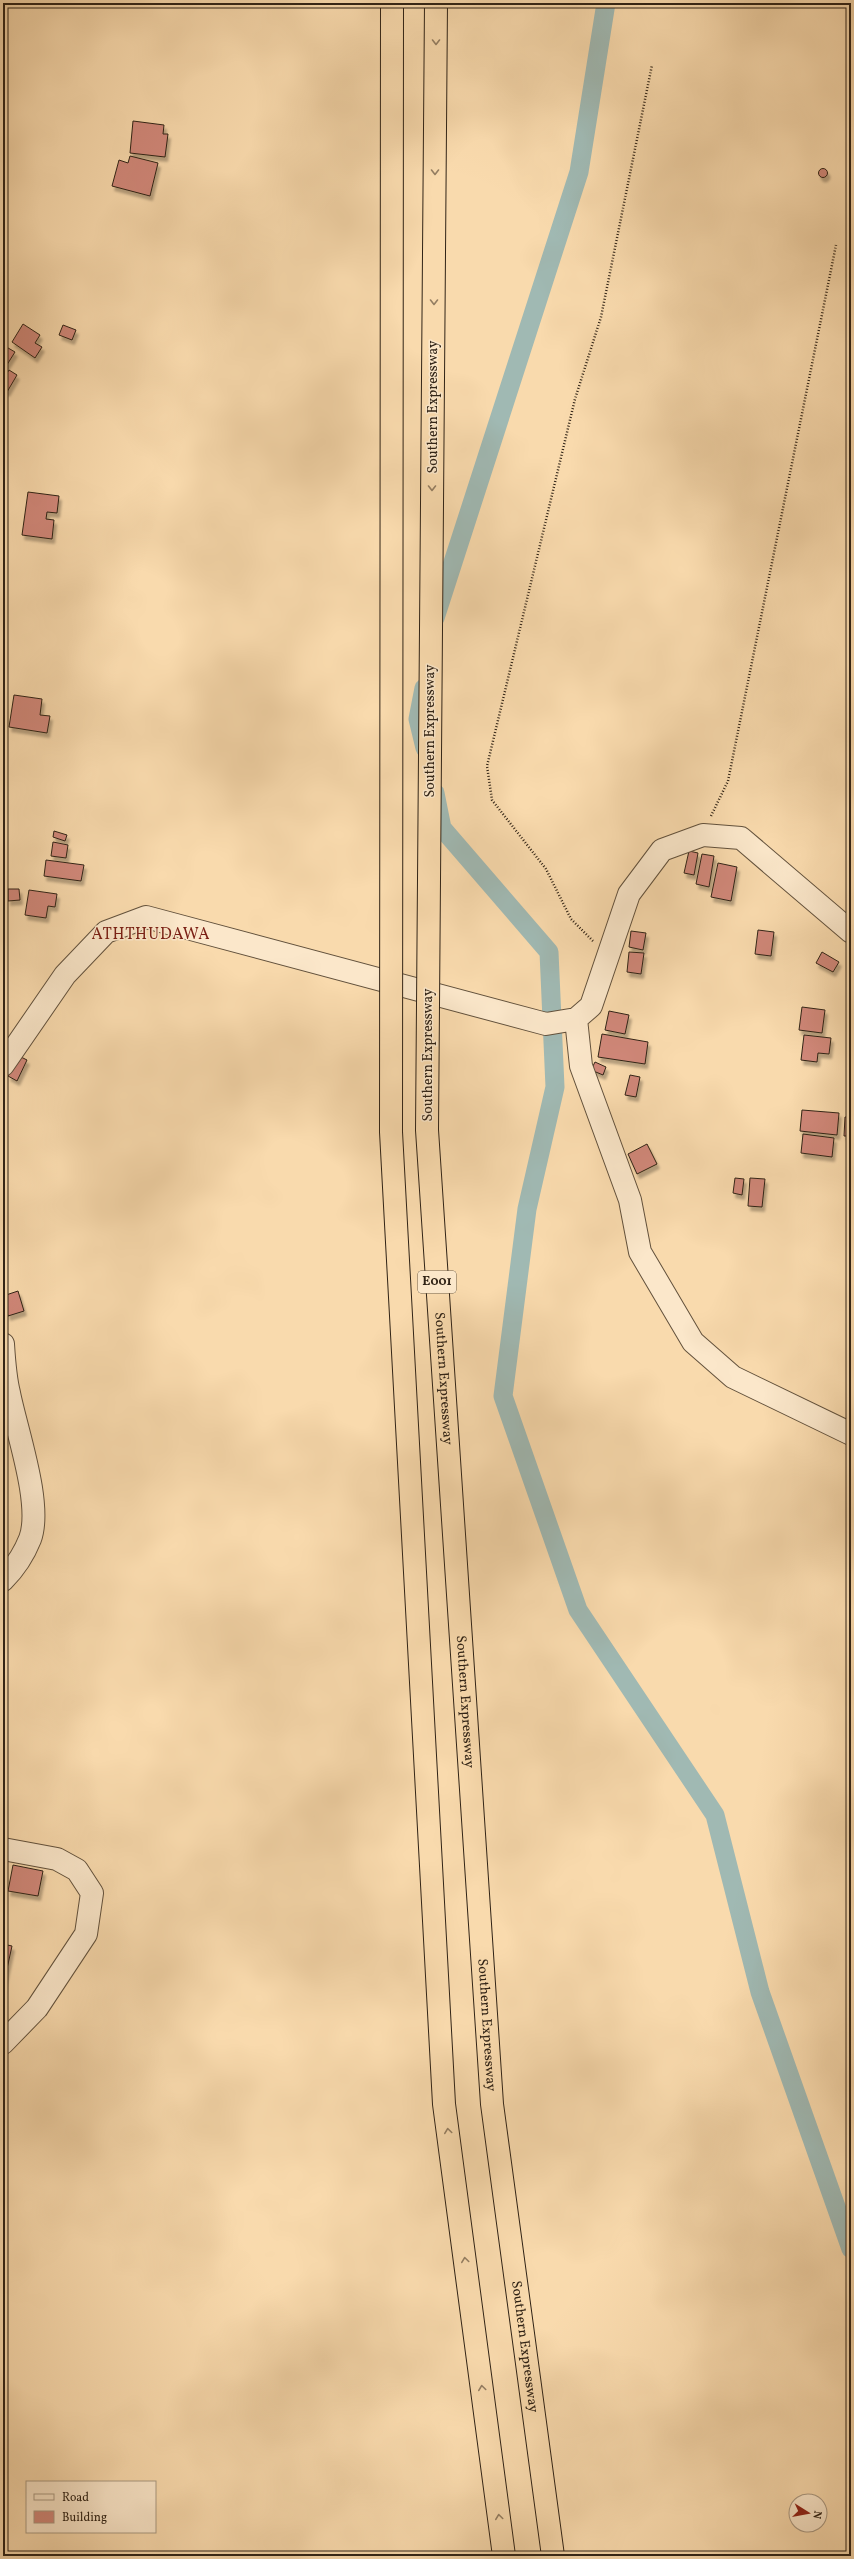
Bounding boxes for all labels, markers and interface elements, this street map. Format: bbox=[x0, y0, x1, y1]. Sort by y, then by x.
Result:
one-way arrow bbox=[432, 39, 440, 45]
one-way arrow bbox=[431, 169, 439, 175]
one-way arrow bbox=[430, 299, 438, 305]
street label: Southern Expressway bbox=[424, 340, 443, 473]
one-way arrow bbox=[428, 485, 437, 491]
street label: Southern Expressway bbox=[421, 664, 440, 797]
district label: ATHTHUDAWA bbox=[91, 924, 211, 946]
street label: Southern Expressway bbox=[419, 988, 438, 1121]
road number: E001 bbox=[418, 1271, 456, 1293]
street label: Southern Expressway bbox=[430, 1311, 458, 1446]
street label: Southern Expressway bbox=[451, 1635, 479, 1769]
street label: Southern Expressway bbox=[473, 1958, 501, 2092]
one-way arrow bbox=[444, 2128, 453, 2134]
one-way arrow bbox=[461, 2257, 470, 2263]
street label: Southern Expressway bbox=[506, 2279, 543, 2414]
one-way arrow bbox=[478, 2385, 487, 2392]
legend bbox=[26, 2481, 156, 2533]
text: Road bbox=[62, 2490, 89, 2506]
north arrow bbox=[788, 2493, 828, 2533]
text: N bbox=[808, 2509, 824, 2520]
text: Building bbox=[62, 2510, 107, 2526]
one-way arrow bbox=[495, 2514, 504, 2520]

